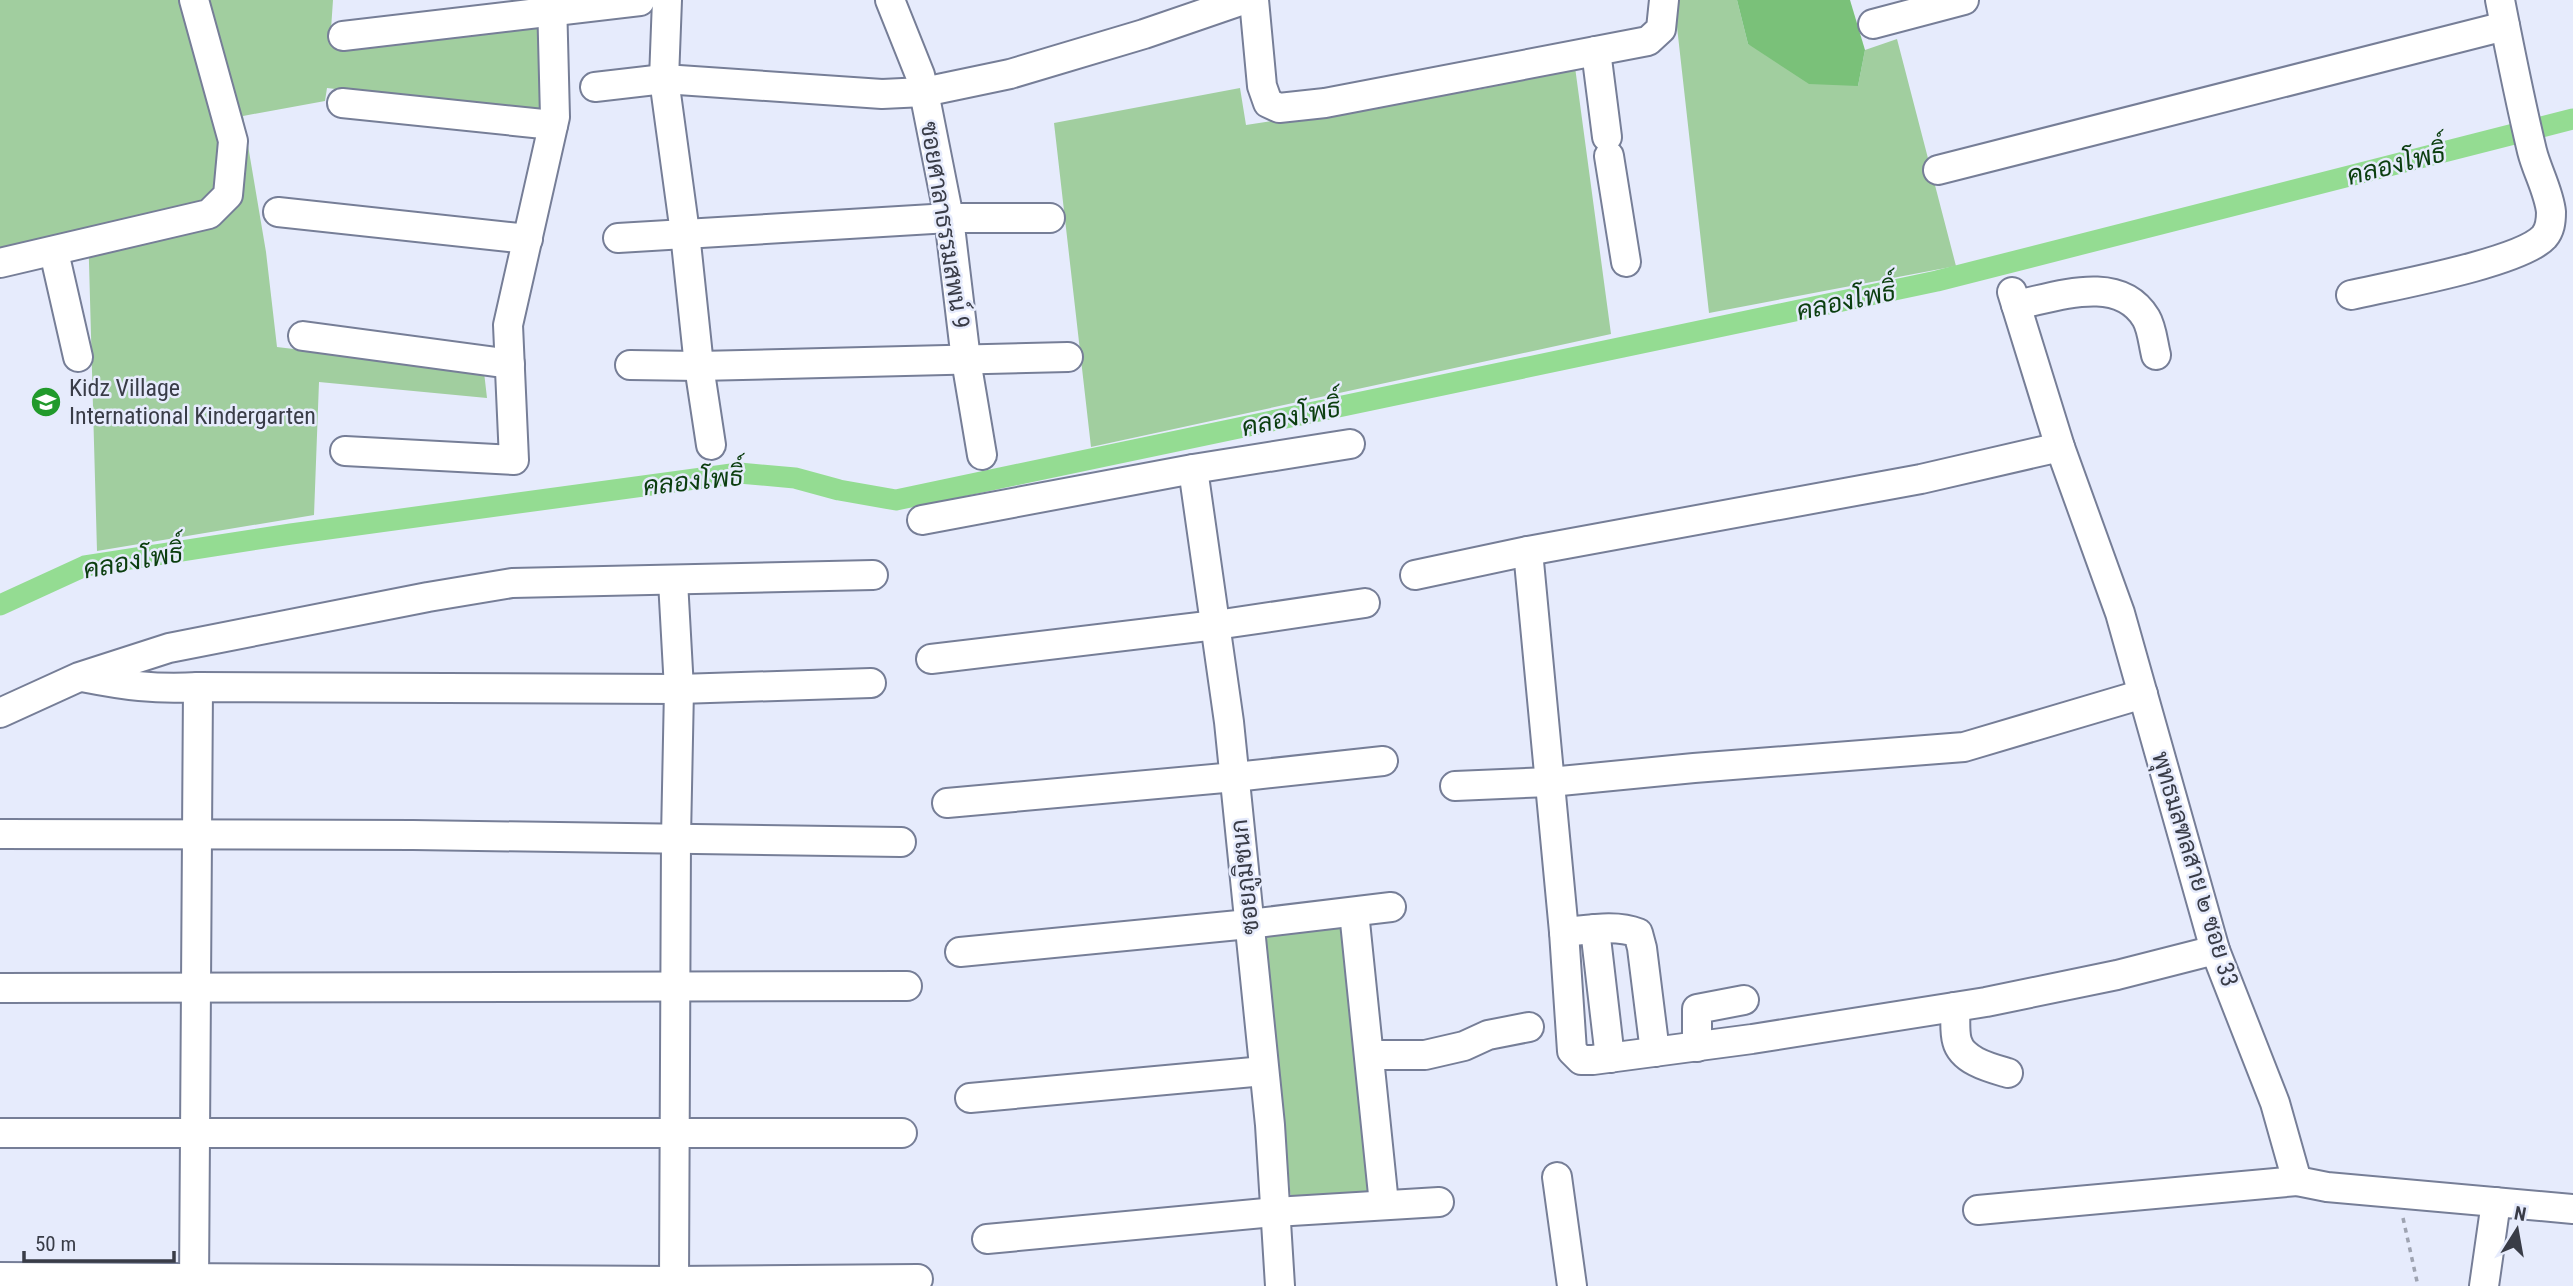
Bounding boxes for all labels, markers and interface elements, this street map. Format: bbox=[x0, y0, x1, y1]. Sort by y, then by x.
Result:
street label: ซอยศาลาธรรมสพน์ 9 bbox=[915, 119, 977, 330]
water label: คลองโพธิ์ bbox=[2342, 129, 2453, 191]
water label: คลองโพธิ์ bbox=[1792, 267, 1903, 326]
place label: Kidz Village International Kindergarten bbox=[69, 374, 316, 430]
water label: คลองโพธิ์ bbox=[1237, 383, 1348, 442]
school or university icon: Kidz Village International Kindergarten bbox=[29, 385, 63, 419]
water label: คลองโพธิ์ bbox=[641, 453, 749, 501]
water label: คลองโพธิ์ bbox=[80, 529, 190, 584]
street label: พุทธมลฑลสาย ๒ ซอย 33 bbox=[2144, 748, 2244, 990]
street label: ซอยภูมิชนก bbox=[1225, 818, 1268, 936]
north arrow bbox=[2482, 1195, 2552, 1265]
text: N bbox=[2512, 1201, 2528, 1226]
scale bar bbox=[24, 1220, 175, 1264]
text: 50 m bbox=[35, 1232, 76, 1256]

